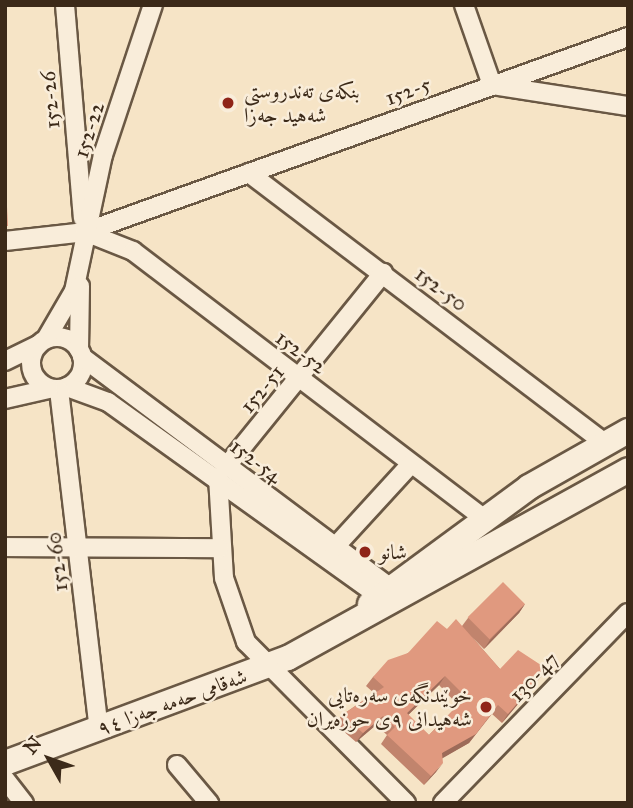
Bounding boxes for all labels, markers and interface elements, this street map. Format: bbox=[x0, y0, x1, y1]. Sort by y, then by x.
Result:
street label: 152-26 bbox=[35, 70, 65, 130]
street label: 152-5 bbox=[382, 71, 434, 111]
place label: بنکەی تەندروستی شەهید جەزا bbox=[244, 78, 360, 128]
marker: بنکەی تەندروستی شەهید جەزا bbox=[218, 93, 238, 113]
street label: 152-22 bbox=[68, 99, 110, 161]
street label: 152-50 bbox=[410, 261, 472, 317]
street label: 152-52 bbox=[271, 325, 331, 379]
street label: 152-51 bbox=[235, 360, 289, 418]
street label: 152-54 bbox=[225, 434, 287, 488]
street label: 152-60 bbox=[41, 531, 73, 593]
place label: شانو bbox=[379, 539, 407, 565]
marker: شانو bbox=[357, 544, 373, 560]
street label: 130-47 bbox=[504, 647, 564, 707]
street label: شەقامی حەمە جەزا ٩٤ bbox=[94, 663, 250, 741]
place label: خوێندنگەی سەرەتایی شەهیدانی ٩ی حوزەیران bbox=[307, 682, 472, 732]
marker: خوێندنگەی سەرەتایی شەهیدانی ٩ی حوزەیران bbox=[478, 699, 494, 715]
north arrow bbox=[14, 724, 84, 794]
text: N bbox=[19, 732, 47, 759]

